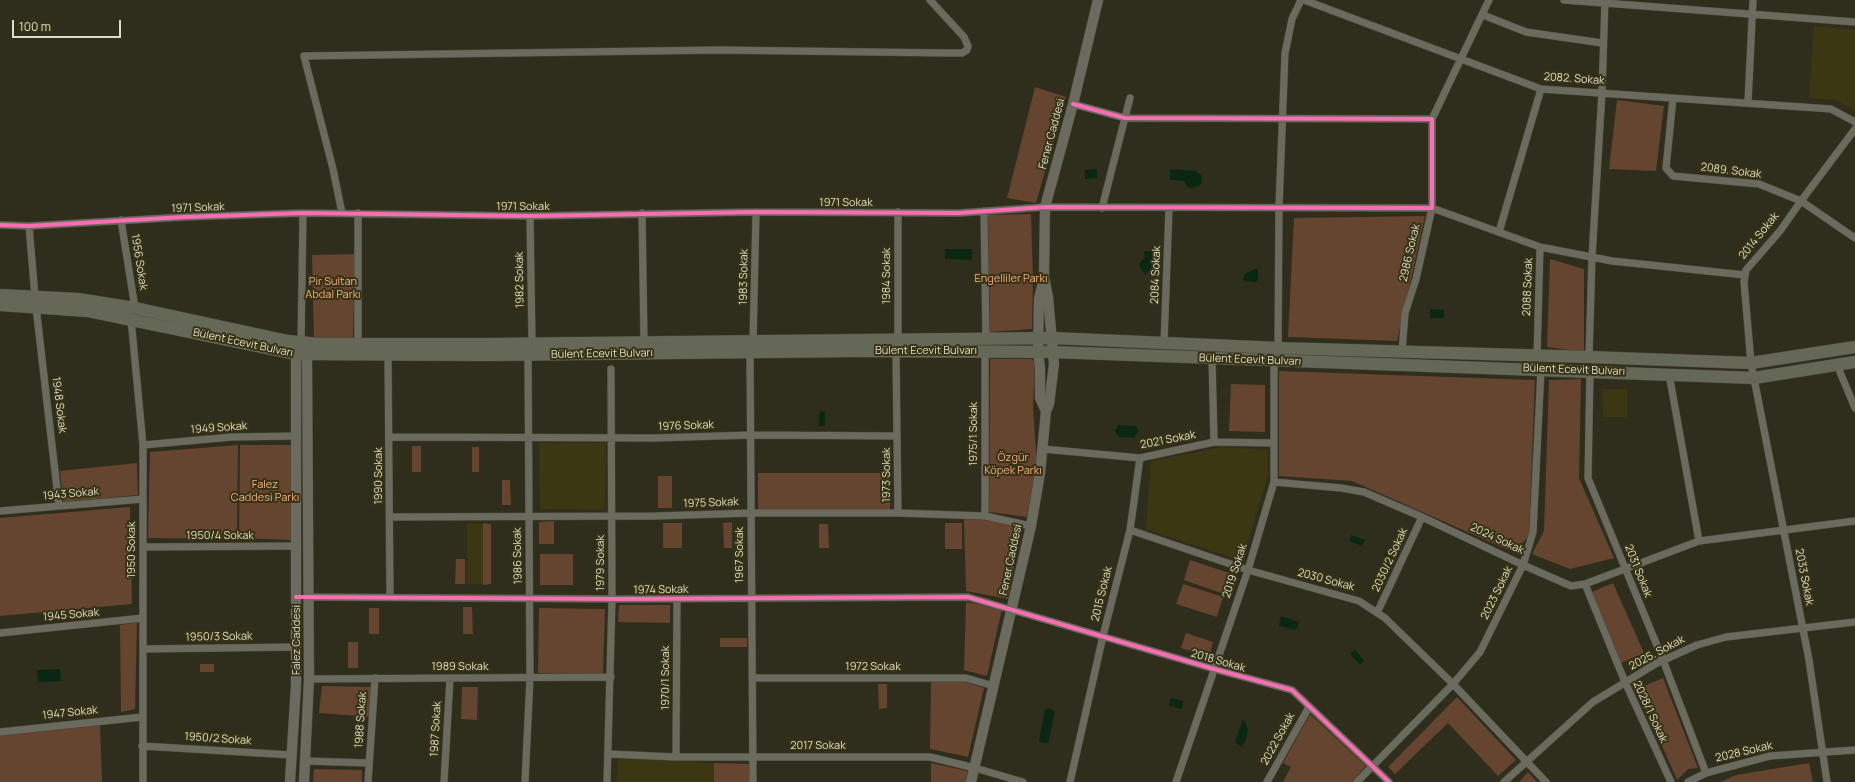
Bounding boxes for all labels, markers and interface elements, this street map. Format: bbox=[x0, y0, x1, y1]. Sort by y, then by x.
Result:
scale bar bbox=[14, 12, 123, 38]
text: 100 m bbox=[19, 18, 51, 35]
street label: 2082. Sokak bbox=[1543, 70, 1605, 88]
street label: Fener Caddesi bbox=[1036, 97, 1068, 171]
street label: 2089. Sokak bbox=[1700, 161, 1762, 181]
street label: 1971 Sokak bbox=[819, 196, 873, 210]
street label: 1971 Sokak bbox=[171, 200, 225, 216]
street label: 1971 Sokak bbox=[496, 200, 550, 214]
street label: 2014 Sokak bbox=[1736, 210, 1782, 262]
street label: 2986 Sokak bbox=[1397, 223, 1423, 283]
street label: 1956 Sokak bbox=[128, 233, 150, 291]
street label: 2084 Sokak bbox=[1148, 246, 1164, 304]
street label: 1984 Sokak bbox=[880, 248, 894, 304]
street label: 1983 Sokak bbox=[737, 249, 751, 305]
street label: 1982 Sokak bbox=[513, 252, 527, 308]
street label: 2088 Sokak bbox=[1520, 258, 1536, 316]
park label: Engelliler Parkı bbox=[974, 272, 1048, 286]
park label: Pir Sultan Abdal Parkı bbox=[305, 275, 361, 301]
street label: Bülent Ecevit Bulvarı bbox=[192, 326, 294, 360]
street label: Bülent Ecevit Bulvarı bbox=[875, 344, 977, 358]
street label: Bülent Ecevit Bulvarı bbox=[551, 347, 653, 361]
street label: Bülent Ecevit Bulvarı bbox=[1199, 352, 1301, 368]
street label: Bülent Ecevit Bulvarı bbox=[1523, 362, 1625, 378]
street label: 1948 Sokak bbox=[49, 376, 69, 434]
street label: 1975/1 Sokak bbox=[967, 402, 981, 466]
street label: 1976 Sokak bbox=[658, 418, 714, 434]
street label: 1949 Sokak bbox=[190, 419, 248, 437]
street label: 2021 Sokak bbox=[1139, 428, 1197, 452]
street label: 1990 Sokak bbox=[372, 447, 386, 505]
street label: 1973 Sokak bbox=[880, 447, 894, 503]
park label: Özgür Köpek Parkı bbox=[984, 451, 1042, 477]
park label: Falez Caddesi Parkı bbox=[231, 478, 299, 504]
street label: 1943 Sokak bbox=[42, 485, 100, 503]
street label: 1975 Sokak bbox=[683, 495, 739, 511]
street label: 2024 Sokak bbox=[1468, 521, 1526, 557]
street label: 1950 Sokak bbox=[125, 522, 139, 578]
street label: Fener Caddesi bbox=[997, 523, 1025, 597]
street label: 2030/2 Sokak bbox=[1369, 526, 1411, 594]
street label: 1986 Sokak bbox=[511, 527, 525, 585]
street label: 1967 Sokak bbox=[733, 527, 747, 583]
street label: 1950/4 Sokak bbox=[186, 529, 254, 543]
street label: 1979 Sokak bbox=[594, 535, 608, 591]
street label: 2019 Sokak bbox=[1220, 542, 1250, 600]
street label: 2031 Sokak bbox=[1621, 543, 1655, 599]
street label: 2033 Sokak bbox=[1792, 547, 1816, 607]
street label: 2023 Sokak bbox=[1478, 564, 1516, 622]
street label: 2015 Sokak bbox=[1089, 565, 1115, 623]
street label: 2030 Sokak bbox=[1296, 566, 1356, 594]
street label: 1974 Sokak bbox=[633, 583, 689, 597]
street label: Falez Caddesi bbox=[290, 605, 304, 675]
street label: 1945 Sokak bbox=[42, 606, 100, 624]
street label: 1950/3 Sokak bbox=[185, 630, 253, 644]
street label: 2025. Sokak bbox=[1627, 633, 1687, 673]
street label: 1970/1 Sokak bbox=[659, 646, 673, 710]
street label: 2018 Sokak bbox=[1189, 647, 1247, 675]
street label: 1989 Sokak bbox=[432, 660, 488, 674]
street label: 1972 Sokak bbox=[845, 660, 901, 674]
street label: 2028/1 Sokak bbox=[1630, 679, 1670, 745]
street label: 1988 Sokak bbox=[352, 691, 370, 749]
street label: 1987 Sokak bbox=[428, 701, 444, 757]
street label: 1947 Sokak bbox=[42, 704, 98, 722]
street label: 2022 Sokak bbox=[1258, 710, 1298, 768]
street label: 1950/2 Sokak bbox=[184, 730, 252, 748]
street label: 2017 Sokak bbox=[790, 739, 846, 753]
street label: 2028 Sokak bbox=[1714, 739, 1774, 765]

